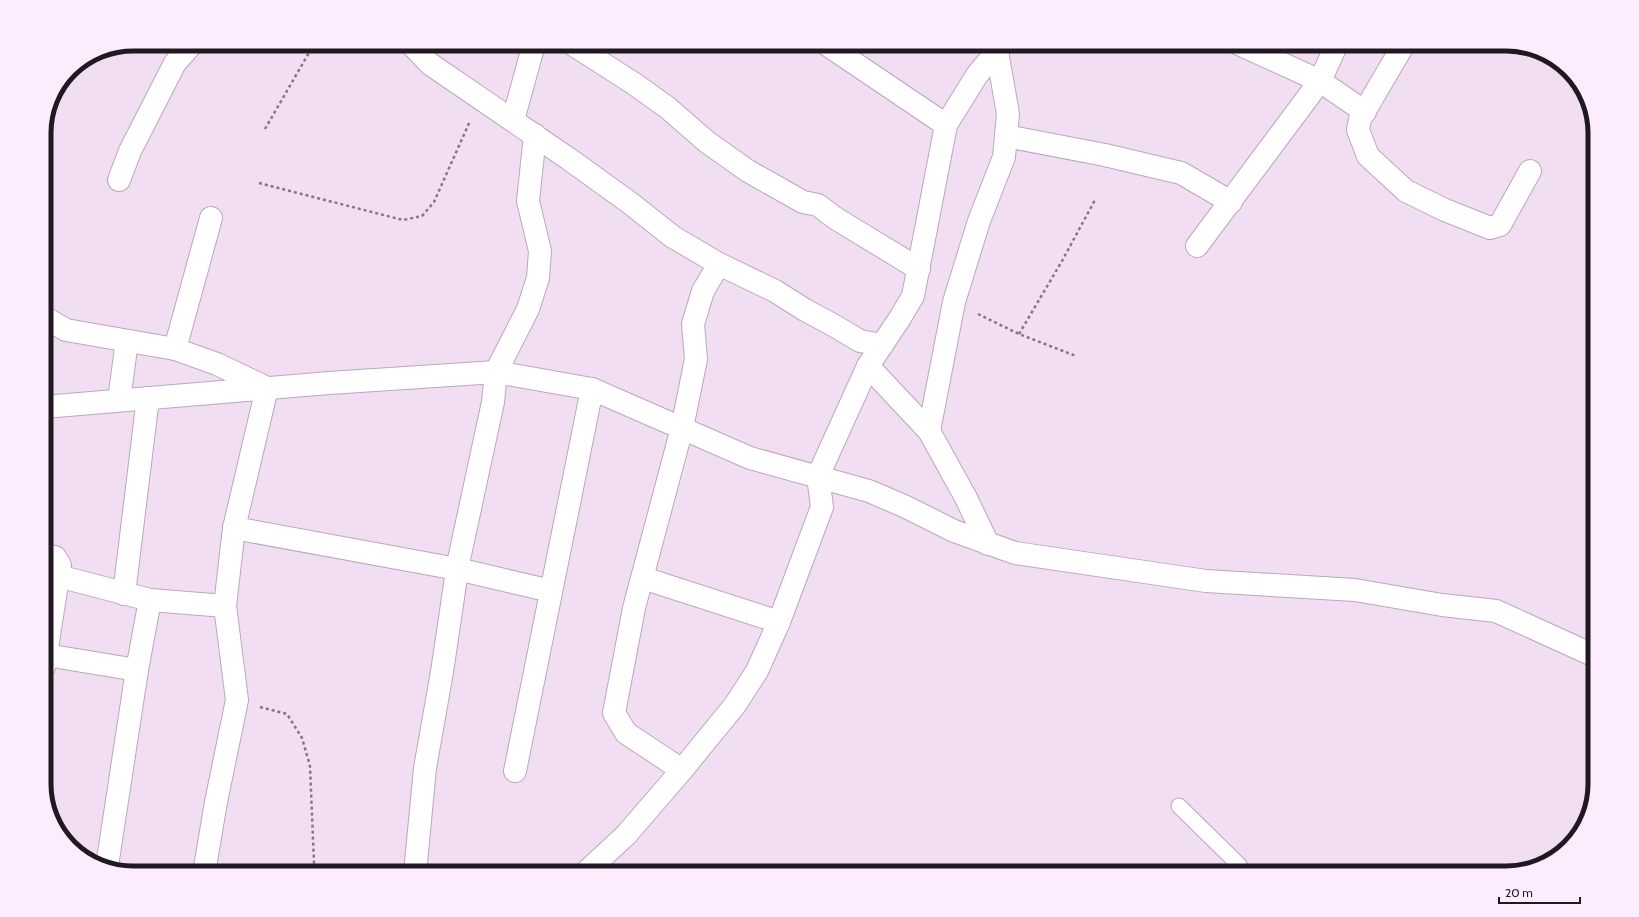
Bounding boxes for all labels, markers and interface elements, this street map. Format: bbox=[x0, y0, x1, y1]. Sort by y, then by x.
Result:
scale bar bbox=[1499, 879, 1580, 905]
text: 20 m bbox=[1505, 885, 1533, 900]

